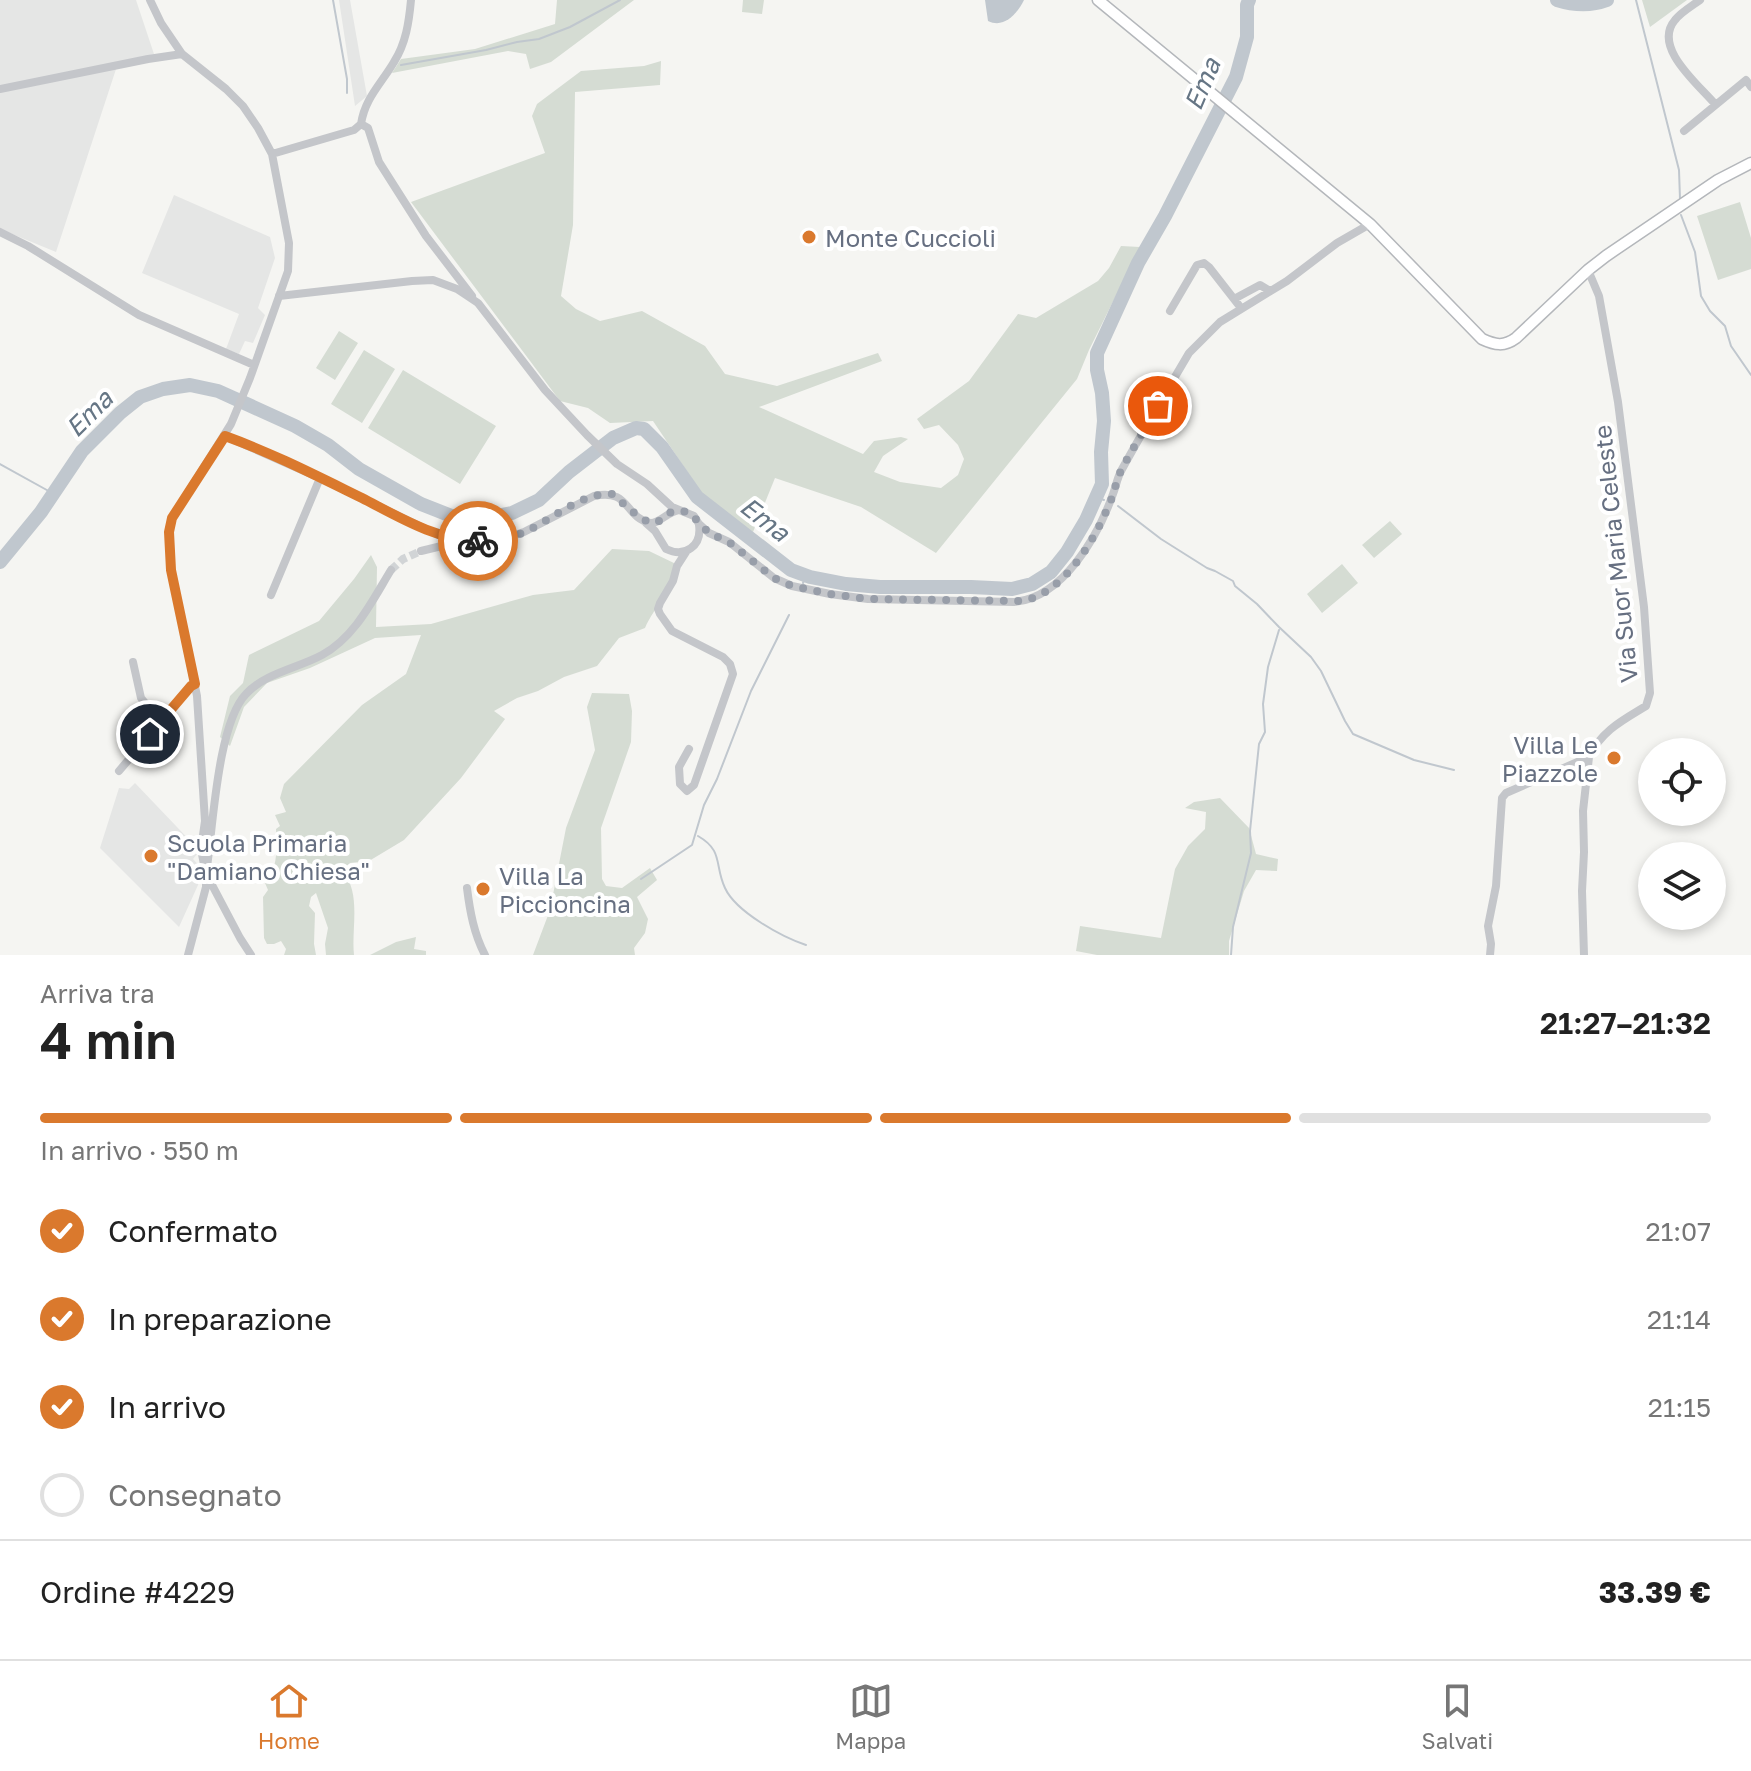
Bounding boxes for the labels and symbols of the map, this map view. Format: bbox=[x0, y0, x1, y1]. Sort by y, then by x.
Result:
water label: Ema bbox=[1177, 52, 1227, 115]
place label: Monte Cuccioli bbox=[825, 223, 996, 252]
marker: Monte Cuccioli bbox=[800, 228, 818, 246]
pin bbox=[1124, 372, 1192, 440]
water label: Ema bbox=[59, 382, 120, 443]
street label: Via Suor Maria Celeste bbox=[1587, 424, 1643, 684]
water label: Ema bbox=[734, 490, 797, 549]
courier bbox=[438, 501, 518, 581]
pin bbox=[116, 700, 184, 768]
place label: Villa Le Piazzole bbox=[1502, 730, 1598, 787]
marker: Villa Le Piazzole bbox=[1605, 749, 1623, 767]
place label: Scuola Primaria "Damiano Chiesa" bbox=[167, 828, 370, 885]
marker: Scuola Primaria "Damiano Chiesa" bbox=[142, 847, 160, 865]
place label: Villa La Piccioncina bbox=[499, 861, 631, 918]
marker: Villa La Piccioncina bbox=[474, 880, 492, 898]

